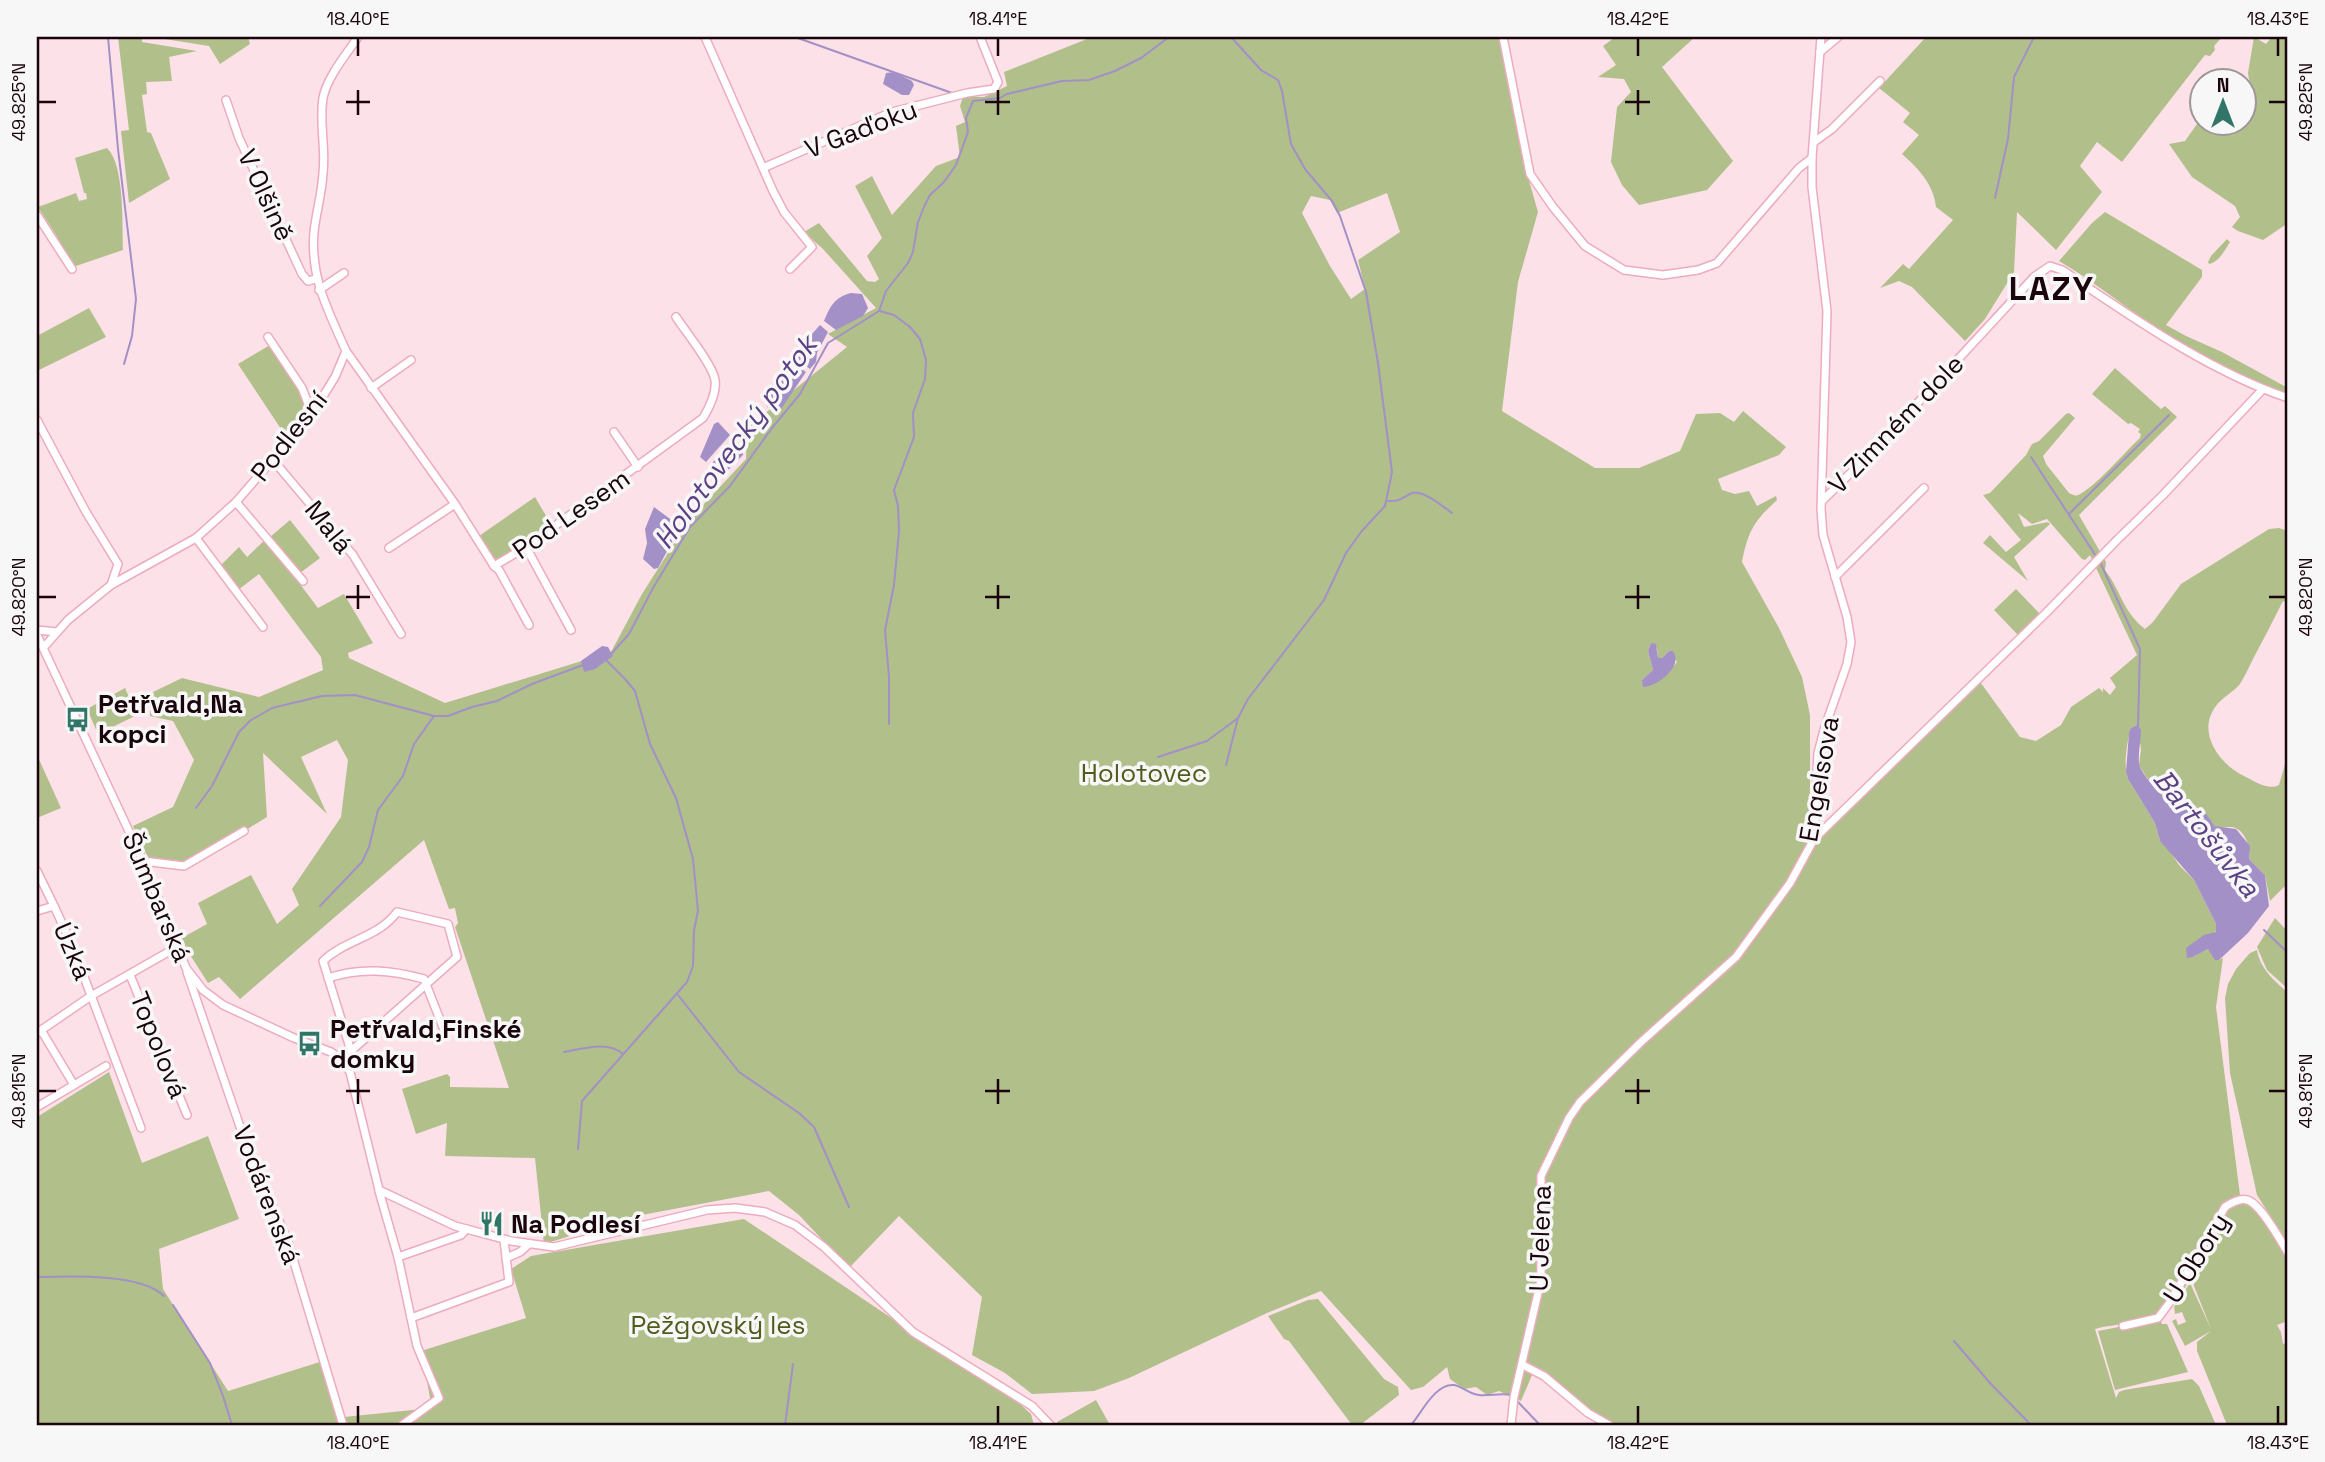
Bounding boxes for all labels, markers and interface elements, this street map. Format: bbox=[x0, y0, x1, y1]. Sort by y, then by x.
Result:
text: 18.40°E bbox=[326, 7, 390, 30]
text: 18.41°E bbox=[969, 7, 1027, 30]
text: 18.42°E bbox=[1607, 7, 1669, 30]
text: 18.43°E bbox=[2247, 7, 2309, 30]
text: 49.825°N bbox=[7, 63, 30, 141]
text: 49.825°N bbox=[2294, 63, 2317, 141]
north arrow bbox=[2188, 66, 2258, 136]
text: N bbox=[2217, 73, 2229, 98]
street label: V Gaďoku bbox=[800, 92, 922, 166]
street label: V Olšině bbox=[230, 144, 302, 246]
district label: LAZY bbox=[2009, 268, 2095, 310]
water label: Holotovecký potok bbox=[645, 326, 826, 556]
street label: V Zimném dole bbox=[1821, 347, 1971, 501]
street label: Podlesní bbox=[243, 383, 335, 488]
street label: Pod Lesem bbox=[506, 461, 636, 567]
street label: Malá bbox=[297, 493, 361, 561]
text: 49.820°N bbox=[7, 557, 30, 637]
text: 49.820°N bbox=[2294, 557, 2317, 637]
place label: Petřvald,Na kopci bbox=[98, 687, 243, 751]
bus stop icon: Petřvald,Na kopci bbox=[64, 705, 92, 733]
street label: Engelsova bbox=[1791, 714, 1847, 844]
park label: Holotovec bbox=[1081, 756, 1207, 790]
water label: Bartošůvka bbox=[2146, 762, 2269, 905]
street label: Šumbarská bbox=[114, 827, 200, 967]
street label: Úzká bbox=[46, 917, 100, 985]
street label: Topolová bbox=[122, 987, 196, 1103]
place label: Petřvald,Finské domky bbox=[330, 1012, 522, 1076]
bus stop icon: Petřvald,Finské domky bbox=[296, 1030, 324, 1058]
text: 49.815°N bbox=[7, 1054, 30, 1129]
text: 49.815°N bbox=[2294, 1054, 2317, 1129]
street label: Vodárenská bbox=[225, 1121, 309, 1269]
street label: U Jelena bbox=[1521, 1184, 1559, 1292]
place label: Na Podlesí bbox=[511, 1207, 641, 1241]
street label: U Obory bbox=[2155, 1207, 2237, 1309]
restaurant icon: Na Podlesí bbox=[477, 1210, 505, 1238]
park label: Pežgovský les bbox=[631, 1308, 805, 1342]
text: 18.40°E bbox=[326, 1431, 390, 1454]
text: 18.41°E bbox=[969, 1431, 1027, 1454]
text: 18.42°E bbox=[1607, 1431, 1669, 1454]
text: 18.43°E bbox=[2247, 1431, 2309, 1454]

